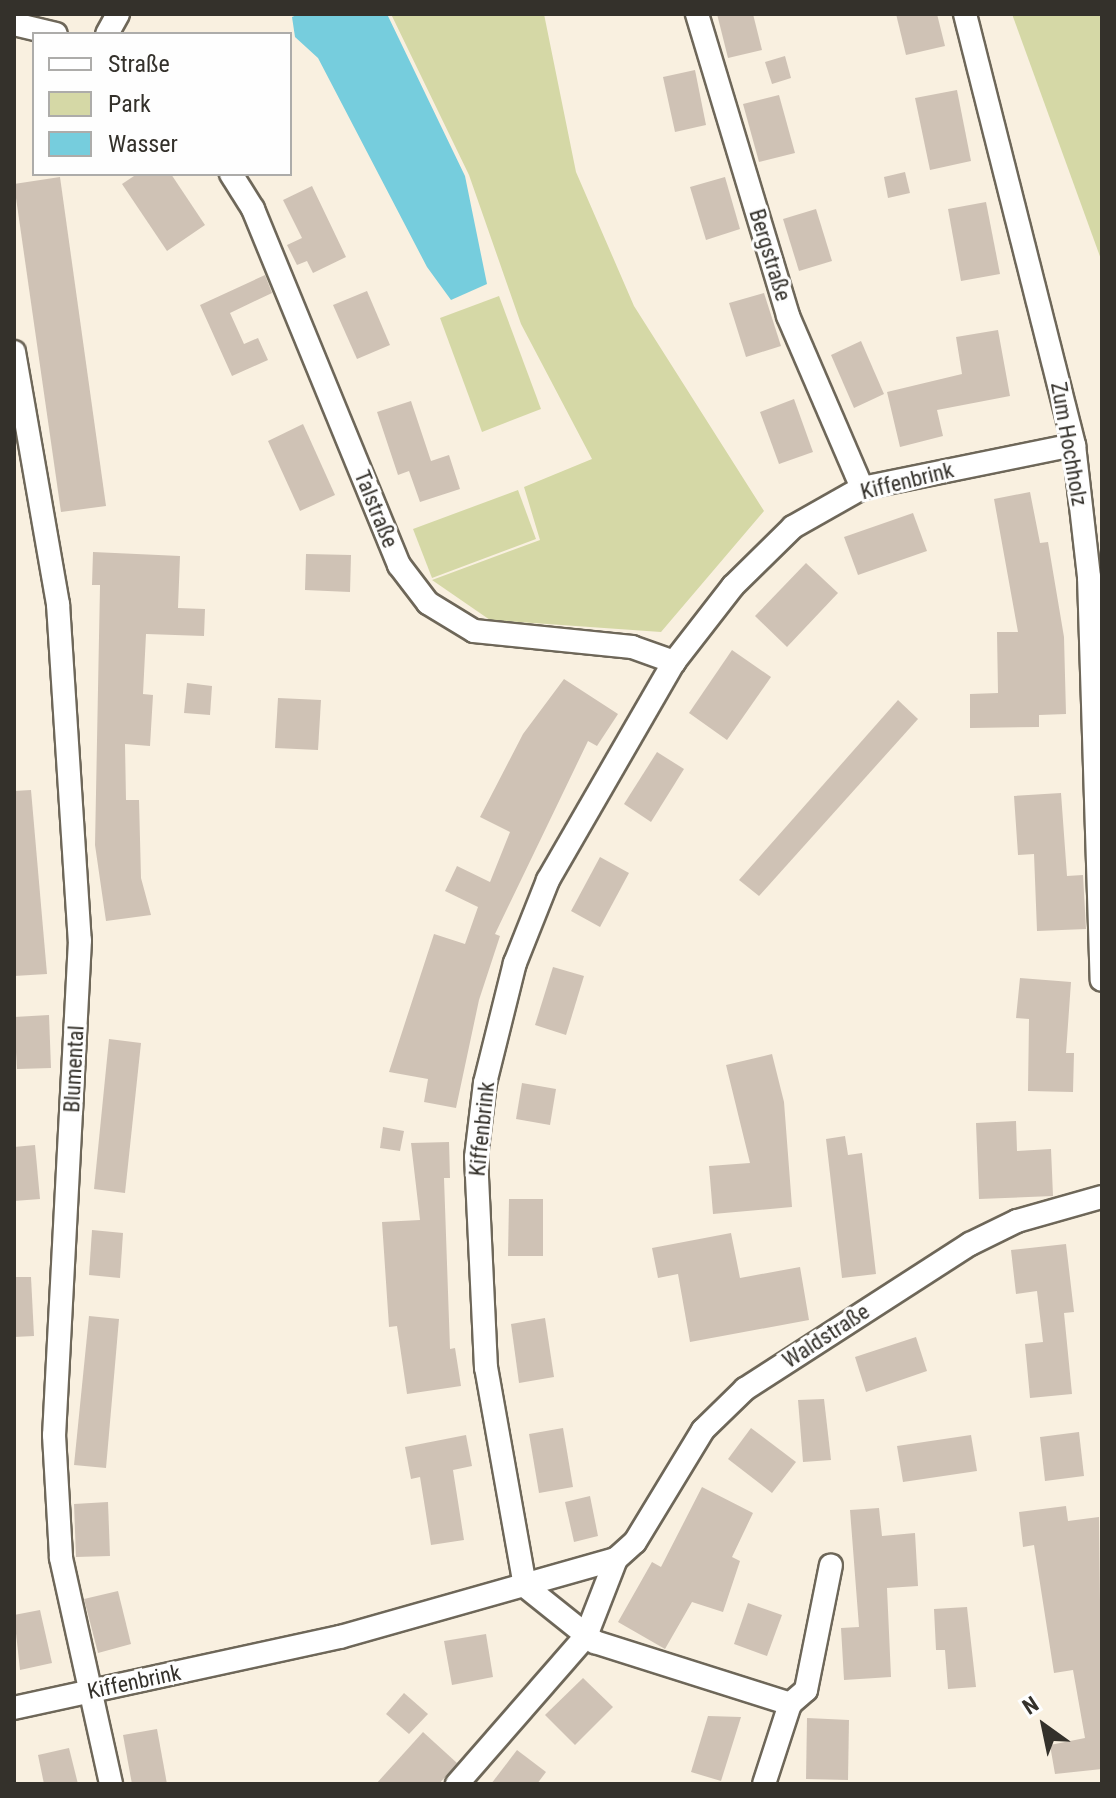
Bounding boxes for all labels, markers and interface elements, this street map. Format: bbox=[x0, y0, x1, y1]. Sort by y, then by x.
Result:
legend bbox=[32, 32, 292, 176]
text: Straße bbox=[108, 50, 170, 78]
text: Park bbox=[108, 90, 151, 118]
text: Wasser bbox=[108, 130, 178, 158]
street label: Bergstraße bbox=[744, 206, 796, 304]
street label: Zum Hochholz bbox=[1045, 380, 1093, 508]
street label: Kiffenbrink bbox=[858, 457, 956, 505]
street label: Talstraße bbox=[349, 467, 403, 551]
street label: Blumental bbox=[59, 1025, 89, 1113]
street label: Kiffenbrink bbox=[464, 1080, 500, 1178]
street label: Waldstraße bbox=[778, 1298, 874, 1374]
street label: Kiffenbrink bbox=[85, 1659, 183, 1705]
north arrow bbox=[1004, 1686, 1084, 1766]
text: N bbox=[1018, 1691, 1043, 1720]

